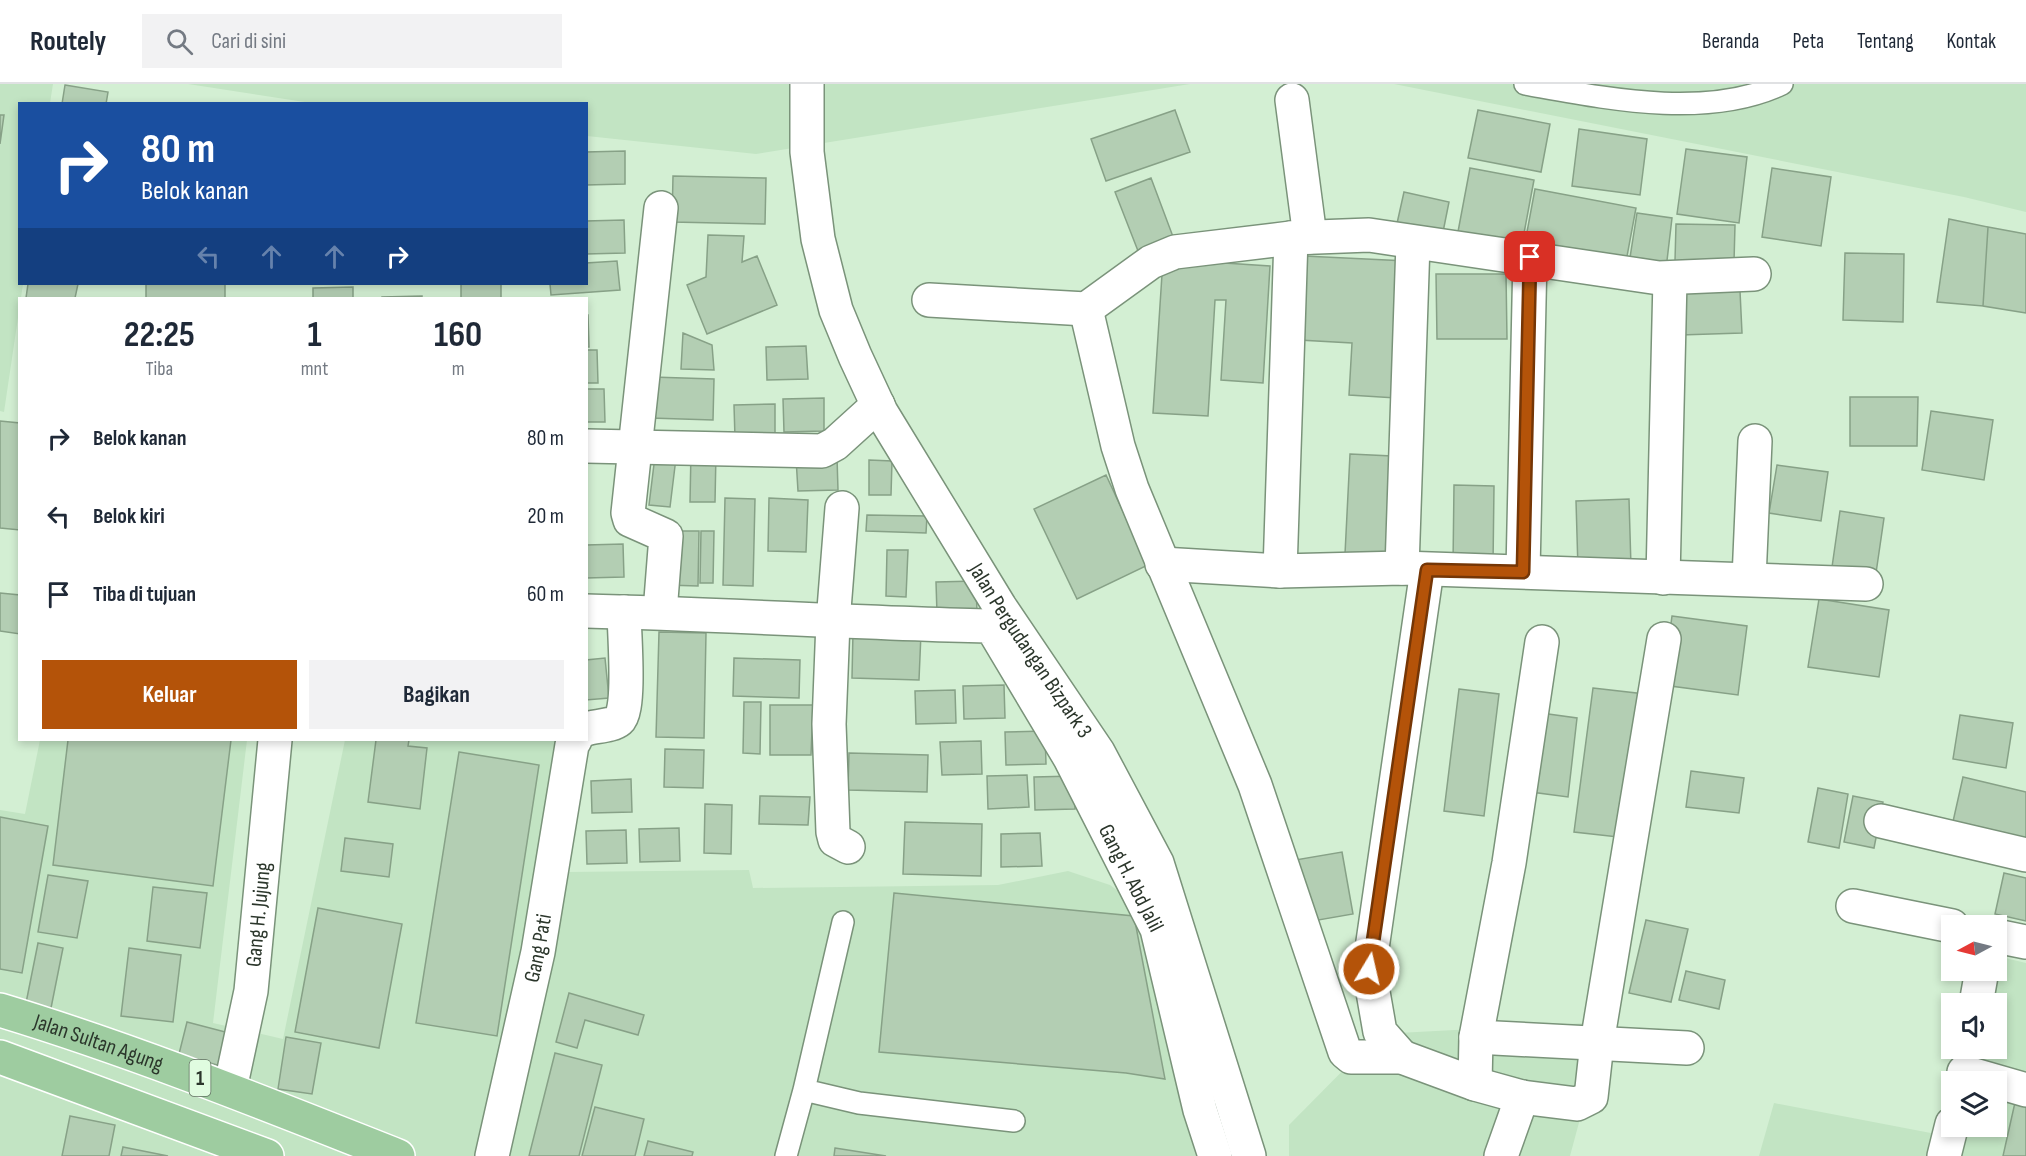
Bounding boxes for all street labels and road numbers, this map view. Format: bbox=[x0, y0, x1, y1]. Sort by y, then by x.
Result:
street label: Jalan Pergudangan Bizpark 3 bbox=[962, 557, 1098, 743]
street label: Gang H. Abd Jalil bbox=[1093, 820, 1170, 936]
street label: Gang H. Jujung bbox=[240, 861, 277, 968]
street label: Gang Pati bbox=[518, 912, 558, 985]
street label: Jalan Sultan Agung bbox=[30, 1008, 167, 1078]
road number: 1 bbox=[190, 1060, 210, 1096]

